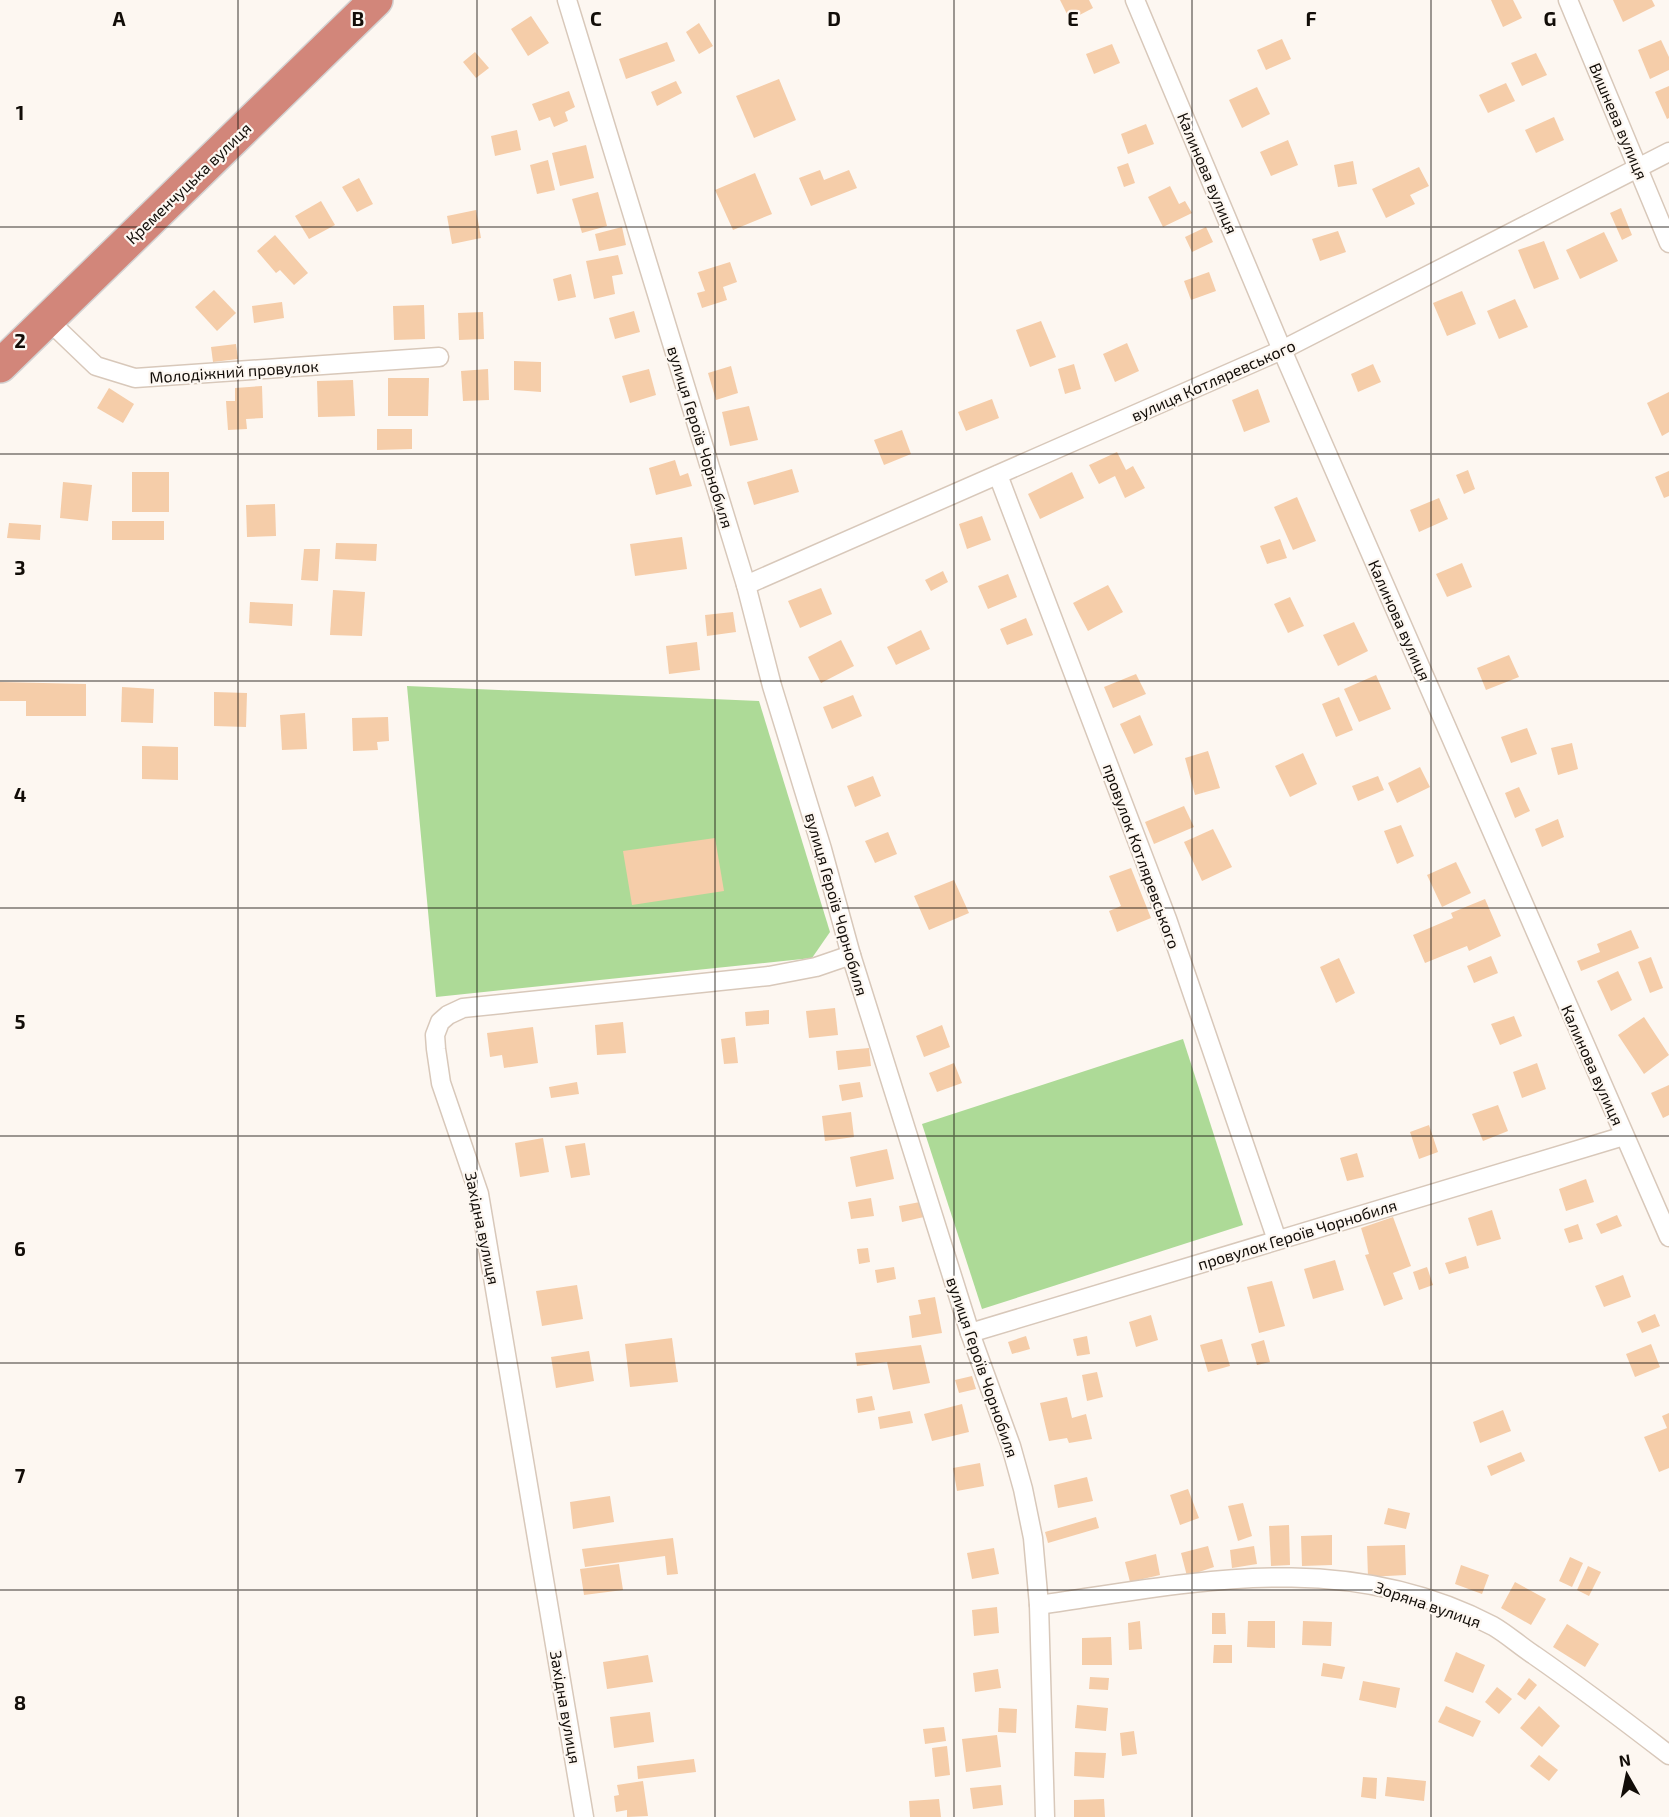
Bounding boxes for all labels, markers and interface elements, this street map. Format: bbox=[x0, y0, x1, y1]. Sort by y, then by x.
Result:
text: A bbox=[112, 6, 126, 30]
text: B bbox=[352, 6, 364, 30]
text: C bbox=[590, 6, 602, 30]
text: D bbox=[827, 6, 841, 30]
text: E bbox=[1067, 6, 1079, 30]
text: F bbox=[1305, 6, 1317, 30]
text: G bbox=[1544, 6, 1556, 30]
street label: Вишнева вулиця bbox=[1585, 60, 1652, 183]
text: 1 bbox=[16, 100, 24, 124]
street label: Калинова вулиця bbox=[1173, 110, 1242, 237]
street label: Кременчуцька вулиця bbox=[122, 118, 255, 248]
text: 2 bbox=[14, 328, 26, 352]
street label: вулиця Котляревського bbox=[1128, 335, 1299, 426]
street label: вулиця Героїв Чорнобиля bbox=[663, 344, 738, 531]
street label: Молодіжний провулок bbox=[149, 356, 320, 387]
text: 3 bbox=[14, 555, 26, 579]
street label: Калинова вулиця bbox=[1364, 557, 1435, 684]
street label: провулок Котляревського bbox=[1099, 761, 1184, 952]
text: 4 bbox=[14, 782, 27, 806]
street label: вулиця Героїв Чорнобиля bbox=[801, 810, 872, 998]
street label: Калинова вулиця bbox=[1557, 1002, 1628, 1129]
text: 5 bbox=[14, 1009, 26, 1033]
street label: Західна вулиця bbox=[461, 1170, 504, 1286]
street label: провулок Героїв Чорнобиля bbox=[1195, 1195, 1399, 1274]
text: 6 bbox=[14, 1236, 26, 1260]
street label: вулиця Героїв Чорнобиля bbox=[942, 1274, 1023, 1460]
text: 7 bbox=[15, 1463, 26, 1487]
street label: Зоряна вулиця bbox=[1372, 1577, 1484, 1632]
street label: Західна вулиця bbox=[546, 1649, 585, 1765]
text: 8 bbox=[14, 1690, 26, 1714]
north arrow bbox=[1597, 1745, 1657, 1805]
text: N bbox=[1617, 1749, 1632, 1770]

